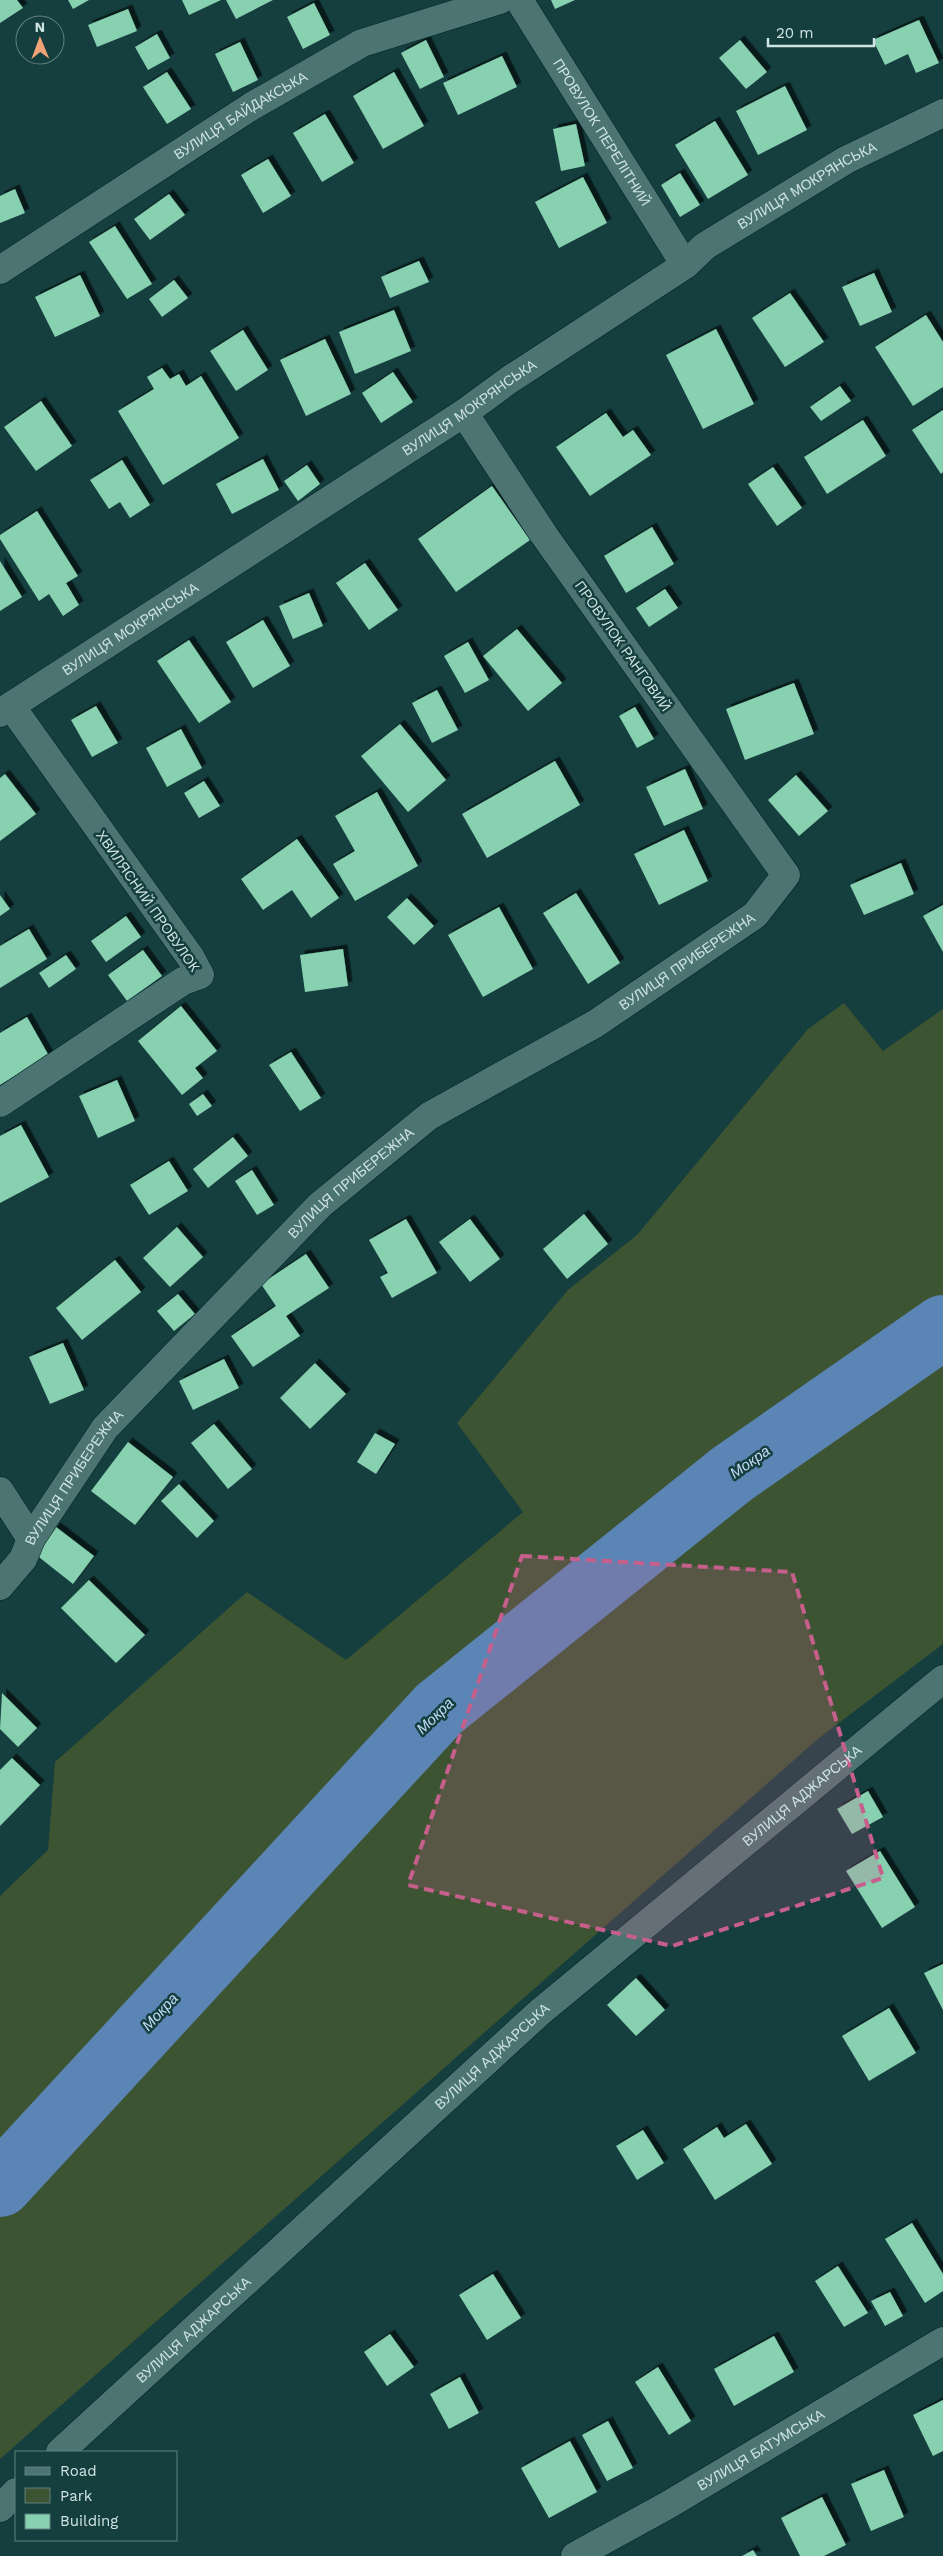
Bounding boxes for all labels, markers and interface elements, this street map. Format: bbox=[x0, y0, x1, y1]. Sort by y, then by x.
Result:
north arrow bbox=[15, 15, 65, 65]
scale bar bbox=[768, 15, 874, 47]
text: N bbox=[34, 19, 45, 35]
text: 20 m bbox=[776, 24, 814, 42]
street label: ПРОВУЛОК ПЕРЕЛІТНИЙ bbox=[550, 56, 655, 209]
street label: ВУЛИЦЯ БАЙДАКСЬКА bbox=[171, 68, 311, 163]
street label: ВУЛИЦЯ МОКРЯНСЬКА bbox=[735, 138, 880, 232]
street label: ВУЛИЦЯ МОКРЯНСЬКА bbox=[399, 356, 540, 459]
street label: ПРОВУЛОК РАНГОВИЙ bbox=[572, 577, 675, 714]
street label: ВУЛИЦЯ МОКРЯНСЬКА bbox=[59, 579, 202, 679]
street label: ХВИЛЯСНИЙ ПРОВУЛОК bbox=[93, 827, 204, 975]
street label: ВУЛИЦЯ ПРИБЕРЕЖНА bbox=[616, 909, 759, 1013]
street label: ВУЛИЦЯ ПРИБЕРЕЖНА bbox=[285, 1124, 417, 1241]
street label: ВУЛИЦЯ ПРИБЕРЕЖНА bbox=[22, 1406, 127, 1547]
water label: Мокра bbox=[727, 1442, 773, 1482]
water label: Мокра bbox=[413, 1694, 457, 1738]
street label: ВУЛИЦЯ АДЖАРСЬКА bbox=[739, 1741, 865, 1849]
water label: Мокра bbox=[138, 1990, 182, 2034]
street label: ВУЛИЦЯ АДЖАРСЬКА bbox=[431, 1999, 553, 2112]
street label: ВУЛИЦЯ АДЖАРСЬКА bbox=[133, 2273, 254, 2386]
street label: ВУЛИЦЯ БАТУМСЬКА bbox=[694, 2405, 828, 2494]
legend bbox=[15, 2451, 178, 2541]
text: Road bbox=[60, 2462, 97, 2480]
text: Park bbox=[60, 2487, 93, 2505]
text: Building bbox=[60, 2512, 118, 2530]

